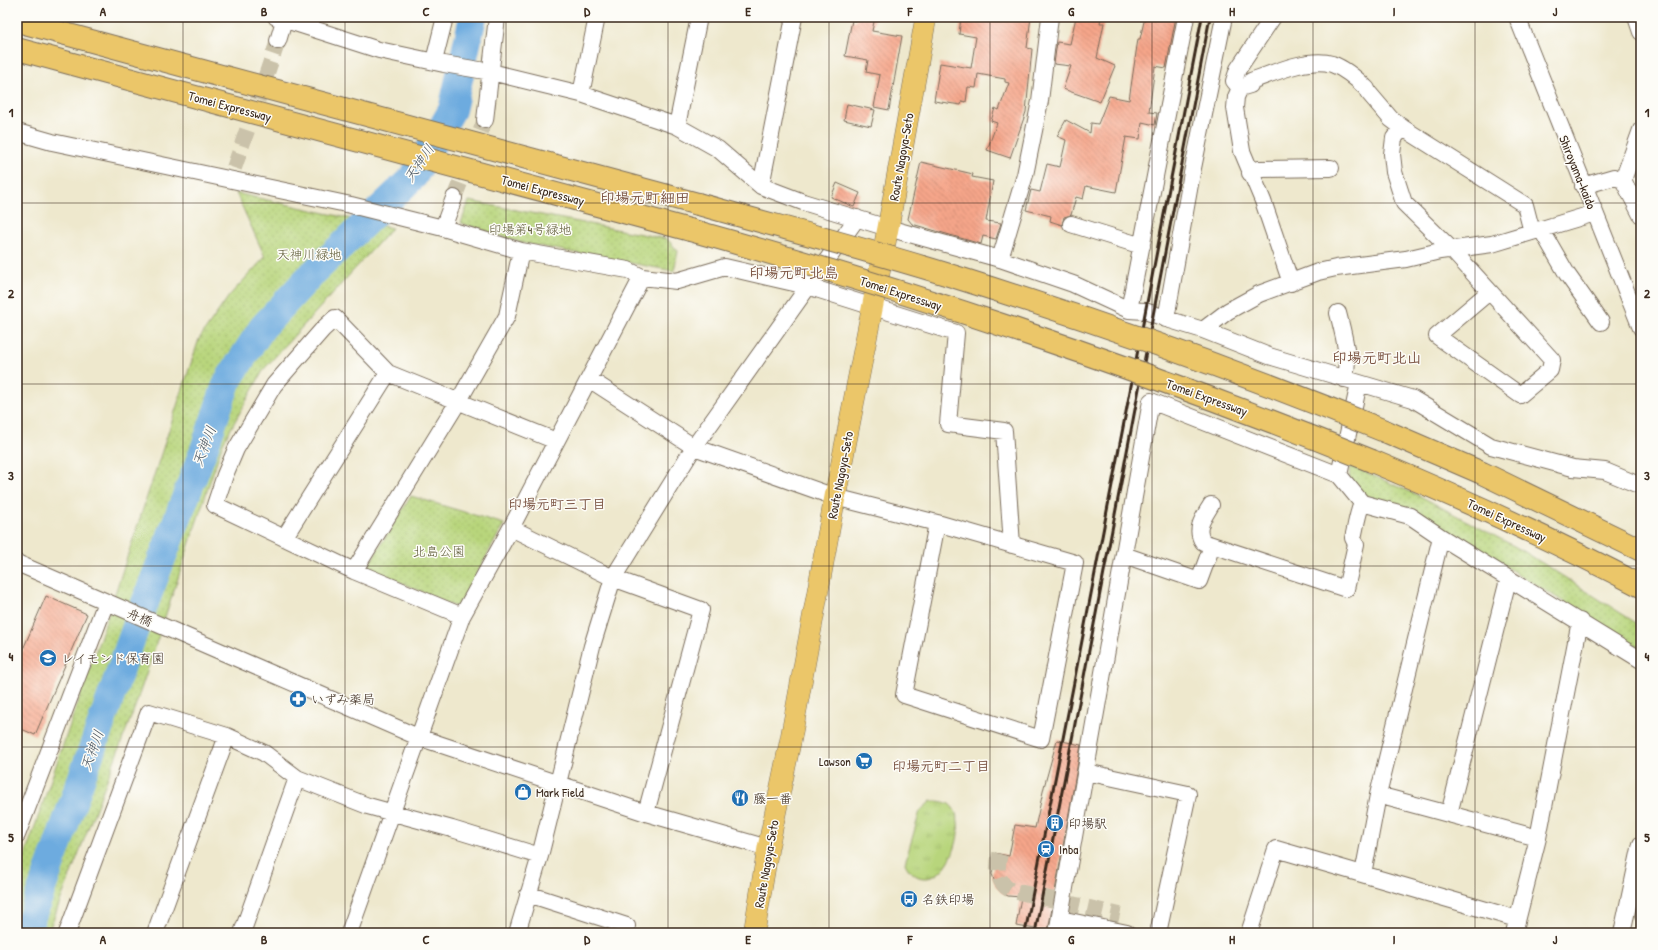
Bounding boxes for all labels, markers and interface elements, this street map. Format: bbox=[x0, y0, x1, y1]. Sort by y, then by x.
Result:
text: A bbox=[100, 2, 107, 20]
text: B bbox=[261, 2, 268, 20]
text: C bbox=[422, 2, 430, 20]
text: D bbox=[584, 2, 591, 20]
text: E bbox=[745, 2, 751, 20]
text: F bbox=[907, 2, 914, 20]
text: G bbox=[1068, 2, 1075, 20]
text: H bbox=[1229, 2, 1235, 20]
text: I bbox=[1392, 2, 1396, 20]
text: J bbox=[1553, 2, 1558, 20]
street label: Tomei Expressway bbox=[187, 86, 274, 126]
text: 1 bbox=[9, 103, 14, 121]
text: 1 bbox=[1645, 103, 1650, 121]
street label: Route Nagoya-Seto bbox=[884, 112, 918, 202]
street label: Shiroyama-kaido bbox=[1555, 132, 1601, 212]
water label: 天神川 bbox=[399, 140, 438, 185]
street label: Tomei Expressway bbox=[500, 170, 587, 210]
district label: 印場元町細田 bbox=[600, 187, 690, 208]
park label: 印場第4号緑地 bbox=[489, 220, 571, 238]
park label: 天神川緑地 bbox=[276, 245, 342, 263]
district label: 印場元町北島 bbox=[749, 262, 839, 283]
street label: Tomei Expressway bbox=[858, 271, 945, 315]
text: 2 bbox=[8, 284, 15, 302]
text: 2 bbox=[1644, 284, 1651, 302]
district label: 印場元町北山 bbox=[1332, 347, 1422, 368]
street label: Tomei Expressway bbox=[1164, 374, 1251, 420]
water label: 天神川 bbox=[187, 423, 220, 469]
street label: Route Nagoya-Seto bbox=[823, 430, 857, 520]
text: 3 bbox=[8, 466, 14, 484]
text: 3 bbox=[1644, 466, 1650, 484]
district label: 印場元町三丁目 bbox=[508, 494, 606, 513]
street label: Tomei Expressway bbox=[1465, 494, 1550, 546]
park label: 北島公園 bbox=[413, 542, 465, 560]
street label: 舟橋 bbox=[125, 604, 155, 630]
text: 4 bbox=[9, 647, 14, 665]
text: 4 bbox=[1645, 647, 1650, 665]
school or university icon: レイモンド保育園 bbox=[38, 648, 58, 668]
place label: レイモンド保育園 bbox=[61, 649, 164, 667]
pharmacy icon: いずみ薬局 bbox=[288, 689, 308, 709]
place label: いずみ薬局 bbox=[311, 690, 375, 708]
water label: 天神川 bbox=[75, 727, 108, 773]
supermarket icon: Lawson bbox=[854, 751, 874, 771]
place label: Lawson bbox=[819, 752, 851, 770]
district label: 印場元町二丁目 bbox=[892, 756, 990, 775]
shop icon: Mark Field bbox=[513, 782, 533, 802]
place label: Mark Field bbox=[536, 783, 584, 801]
restaurant icon: 藤一番 bbox=[730, 788, 750, 808]
place label: 藤一番 bbox=[753, 789, 792, 807]
building icon: 印場駅 bbox=[1045, 813, 1065, 833]
place label: 印場駅 bbox=[1068, 814, 1107, 832]
street label: Route Nagoya-Seto bbox=[749, 819, 783, 909]
text: 5 bbox=[8, 828, 14, 846]
text: 5 bbox=[1644, 828, 1650, 846]
station icon: Inba bbox=[1036, 839, 1056, 859]
place label: Inba bbox=[1059, 840, 1078, 858]
bus stop icon: 名鉄印場 bbox=[899, 889, 919, 909]
place label: 名鉄印場 bbox=[922, 890, 974, 908]
text: A bbox=[100, 930, 107, 948]
text: B bbox=[261, 930, 268, 948]
text: C bbox=[422, 930, 430, 948]
text: D bbox=[584, 930, 591, 948]
text: E bbox=[745, 930, 751, 948]
text: F bbox=[907, 930, 914, 948]
text: G bbox=[1068, 930, 1075, 948]
text: H bbox=[1229, 930, 1235, 948]
text: I bbox=[1392, 930, 1396, 948]
text: J bbox=[1553, 930, 1558, 948]

